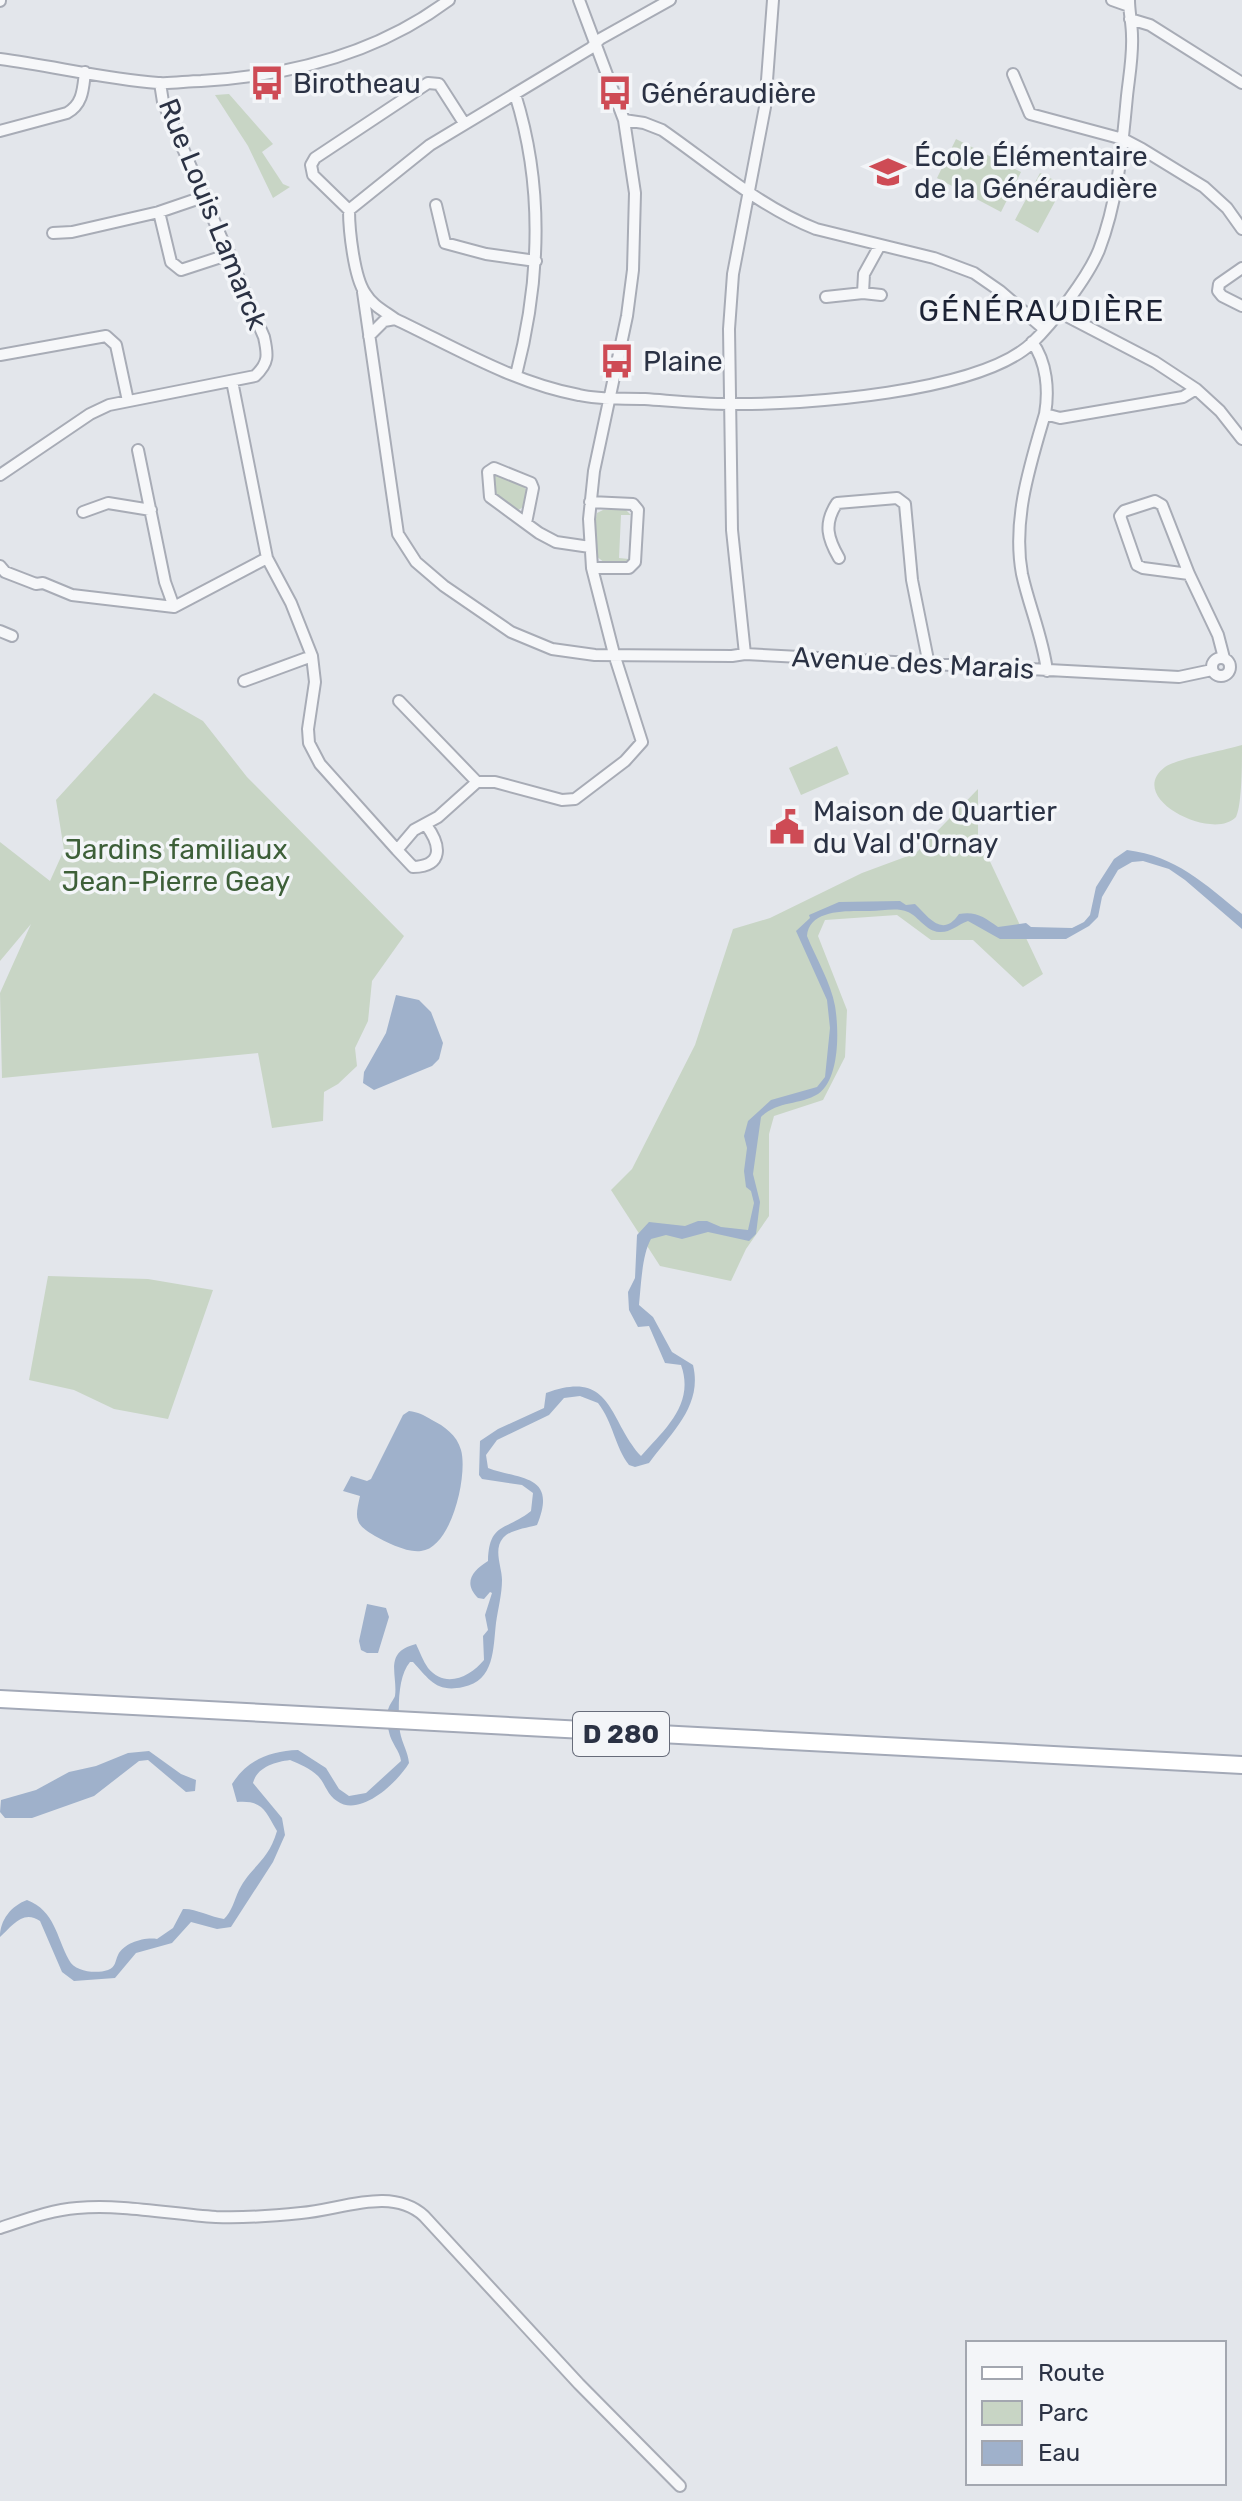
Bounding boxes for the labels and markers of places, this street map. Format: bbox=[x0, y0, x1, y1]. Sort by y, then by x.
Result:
bus stop icon: Birotheau bbox=[248, 64, 286, 102]
place label: Birotheau bbox=[293, 67, 421, 100]
bus stop icon: Généraudière bbox=[596, 74, 634, 112]
place label: Généraudière bbox=[641, 77, 816, 110]
place label: École Élémentaire de la Généraudière bbox=[914, 140, 1158, 205]
school or university icon: École Élémentaire de la Généraudière bbox=[869, 153, 907, 191]
bus stop icon: Plaine bbox=[598, 342, 636, 380]
place label: Plaine bbox=[643, 345, 723, 378]
place label: Maison de Quartier du Val d'Ornay bbox=[813, 795, 1057, 860]
public building icon: Maison de Quartier du Val d'Ornay bbox=[768, 808, 806, 846]

